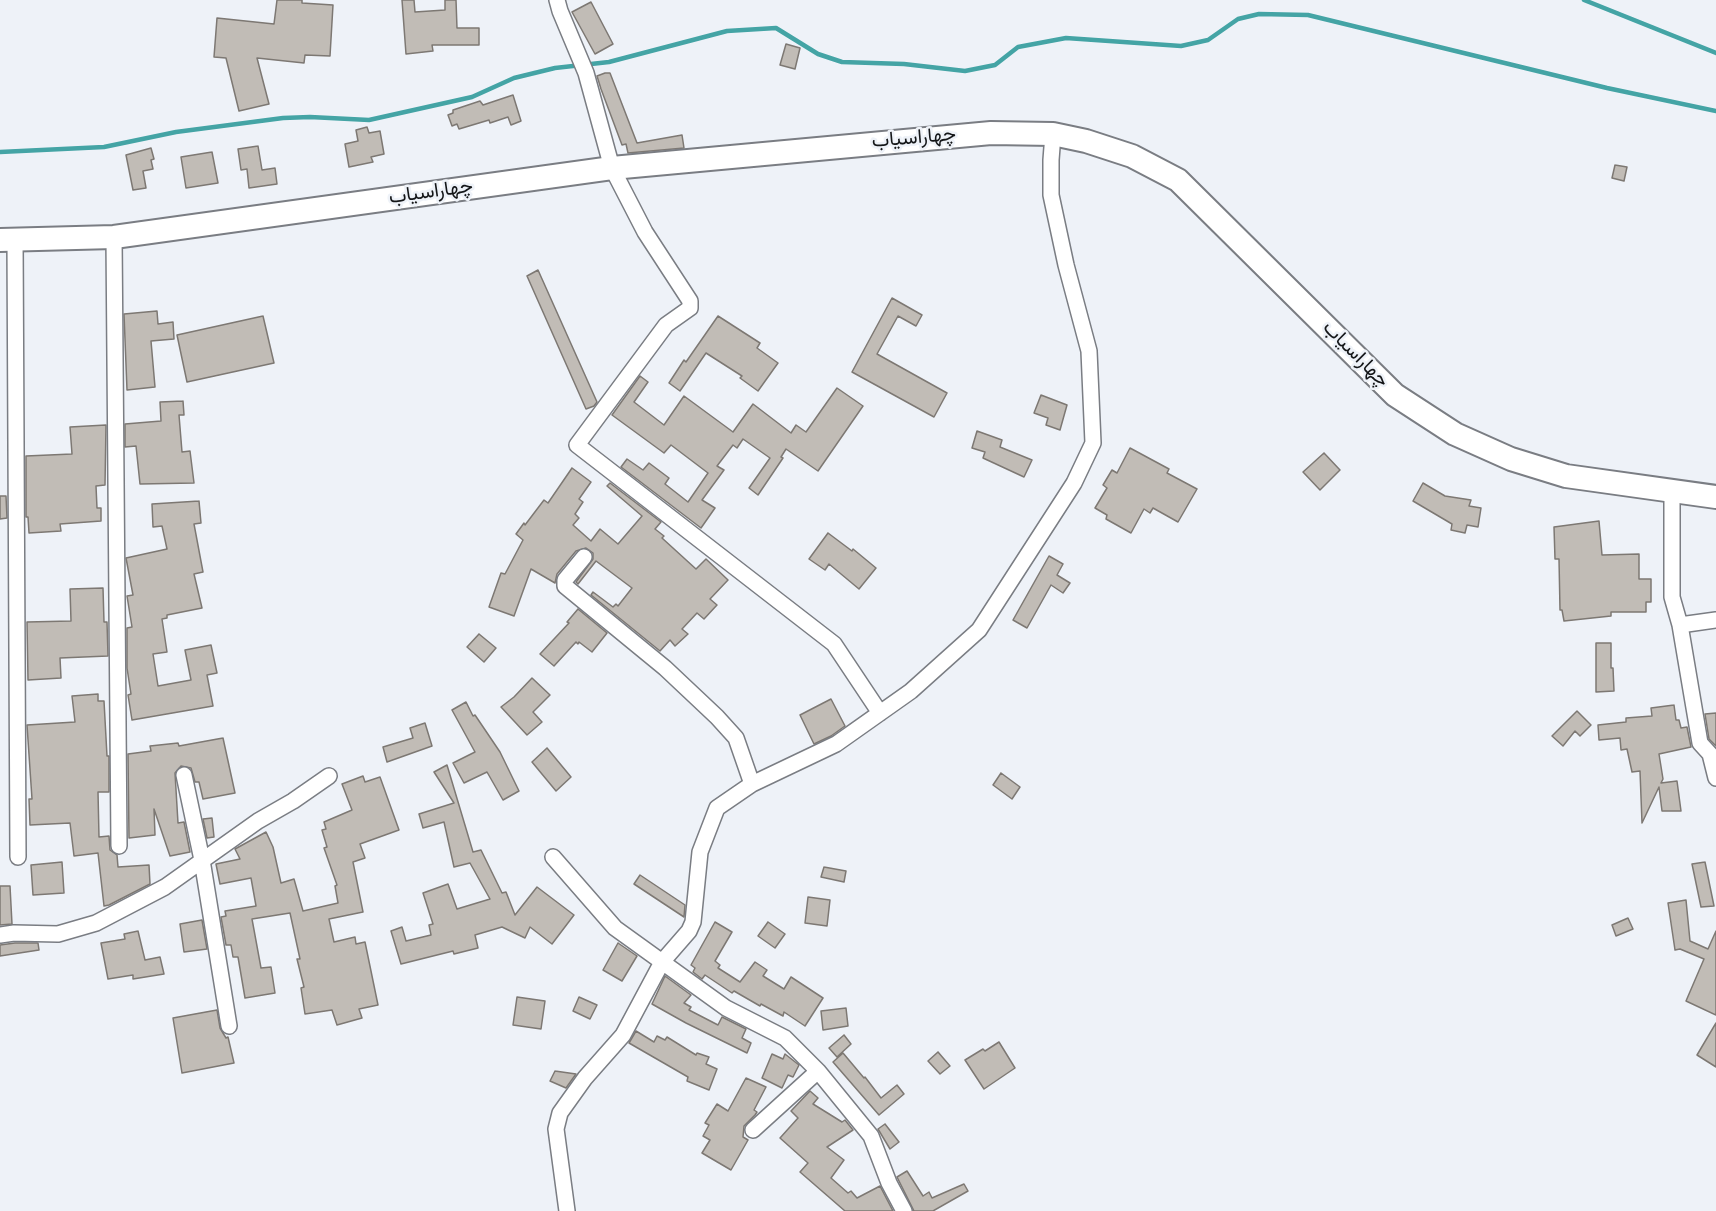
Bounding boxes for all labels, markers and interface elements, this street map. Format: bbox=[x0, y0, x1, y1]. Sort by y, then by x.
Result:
street label: چهاراسیاب bbox=[871, 123, 957, 155]
street label: چهاراسیاب bbox=[388, 175, 474, 211]
street label: چهاراسیاب bbox=[1317, 317, 1393, 393]

